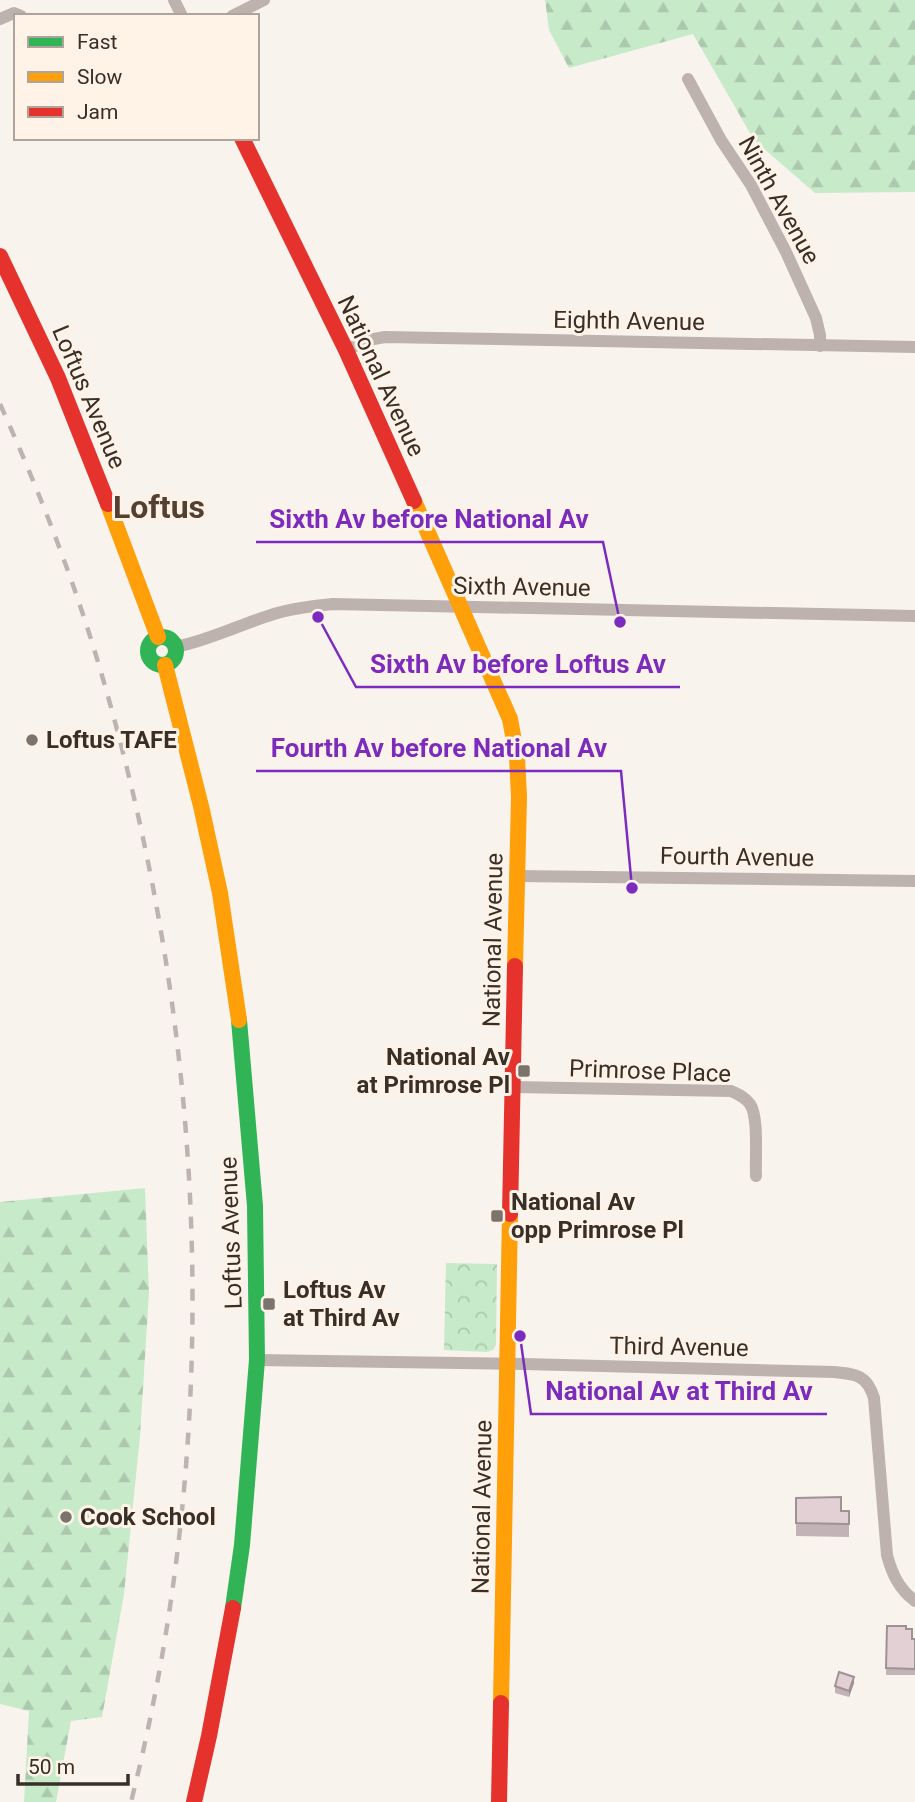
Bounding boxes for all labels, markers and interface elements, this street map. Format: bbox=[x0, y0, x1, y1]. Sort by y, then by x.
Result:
legend bbox=[14, 14, 259, 140]
text: Fast bbox=[77, 30, 118, 54]
text: Slow bbox=[77, 65, 123, 89]
text: Jam bbox=[77, 100, 118, 124]
street label: Ninth Avenue bbox=[732, 131, 826, 269]
street label: National Avenue bbox=[332, 291, 430, 461]
street label: Eighth Avenue bbox=[553, 306, 705, 336]
street label: Loftus Avenue bbox=[46, 321, 132, 473]
district label: Loftus bbox=[113, 488, 205, 526]
callout: Sixth Av before National Av bbox=[256, 495, 603, 542]
text: Sixth Av before National Av bbox=[269, 504, 589, 534]
street label: Sixth Avenue bbox=[453, 572, 591, 602]
callout: Sixth Av before Loftus Av bbox=[356, 640, 680, 687]
text: Sixth Av before Loftus Av bbox=[370, 649, 666, 679]
callout: Fourth Av before National Av bbox=[256, 724, 621, 771]
place label: Loftus TAFE bbox=[46, 726, 177, 754]
marker: Loftus TAFE bbox=[24, 732, 40, 748]
text: Fourth Av before National Av bbox=[271, 733, 607, 763]
street label: Fourth Avenue bbox=[660, 842, 814, 872]
street label: National Avenue bbox=[477, 853, 509, 1027]
place label: National Av at Primrose Pl bbox=[357, 1043, 510, 1099]
street label: Primrose Place bbox=[568, 1054, 732, 1088]
marker: National Av at Primrose Pl bbox=[516, 1063, 532, 1079]
street label: Loftus Avenue bbox=[214, 1156, 248, 1310]
place label: National Av opp Primrose Pl bbox=[511, 1188, 684, 1244]
marker: National Av opp Primrose Pl bbox=[489, 1208, 505, 1224]
place label: Loftus Av at Third Av bbox=[283, 1276, 400, 1332]
marker: Loftus Av at Third Av bbox=[261, 1296, 277, 1312]
street label: Third Avenue bbox=[609, 1332, 749, 1362]
callout: National Av at Third Av bbox=[531, 1367, 827, 1414]
text: National Av at Third Av bbox=[545, 1376, 813, 1406]
street label: National Avenue bbox=[466, 1420, 498, 1594]
place label: Cook School bbox=[80, 1503, 216, 1531]
marker: Cook School bbox=[58, 1509, 74, 1525]
scale bar bbox=[18, 1742, 128, 1786]
text: 50 m bbox=[28, 1755, 75, 1779]

